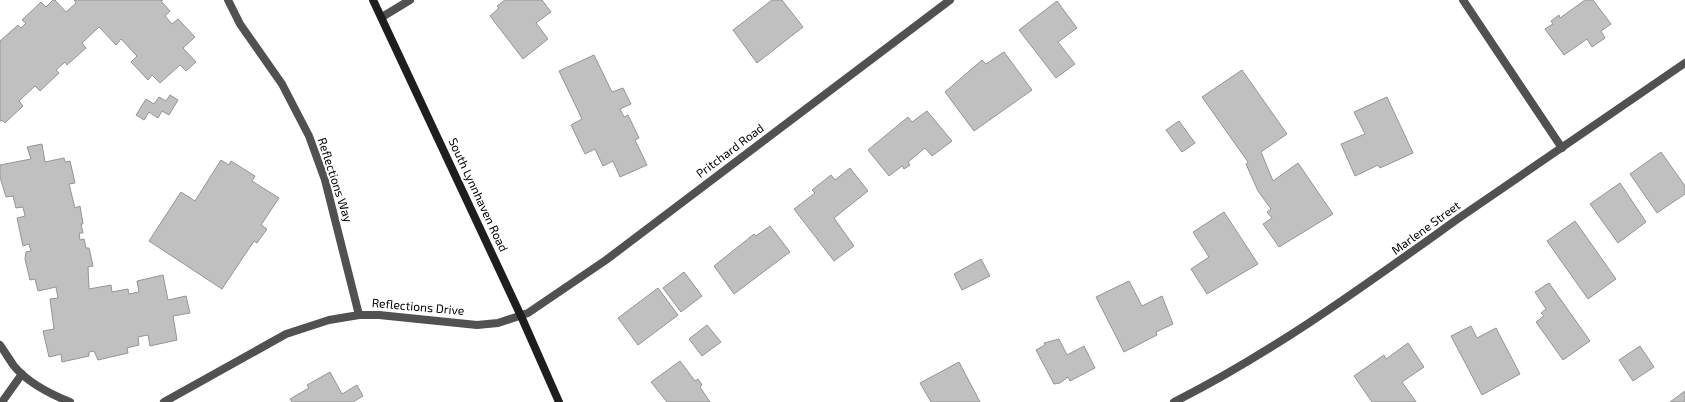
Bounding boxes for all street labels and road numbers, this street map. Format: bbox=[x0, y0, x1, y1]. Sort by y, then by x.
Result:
street label: Pritchard Road bbox=[693, 120, 766, 180]
street label: Reflections Way bbox=[316, 136, 356, 224]
street label: South Lynnhaven Road bbox=[446, 136, 511, 254]
street label: Marlene Street bbox=[1388, 197, 1463, 257]
street label: Reflections Drive bbox=[371, 295, 465, 317]

